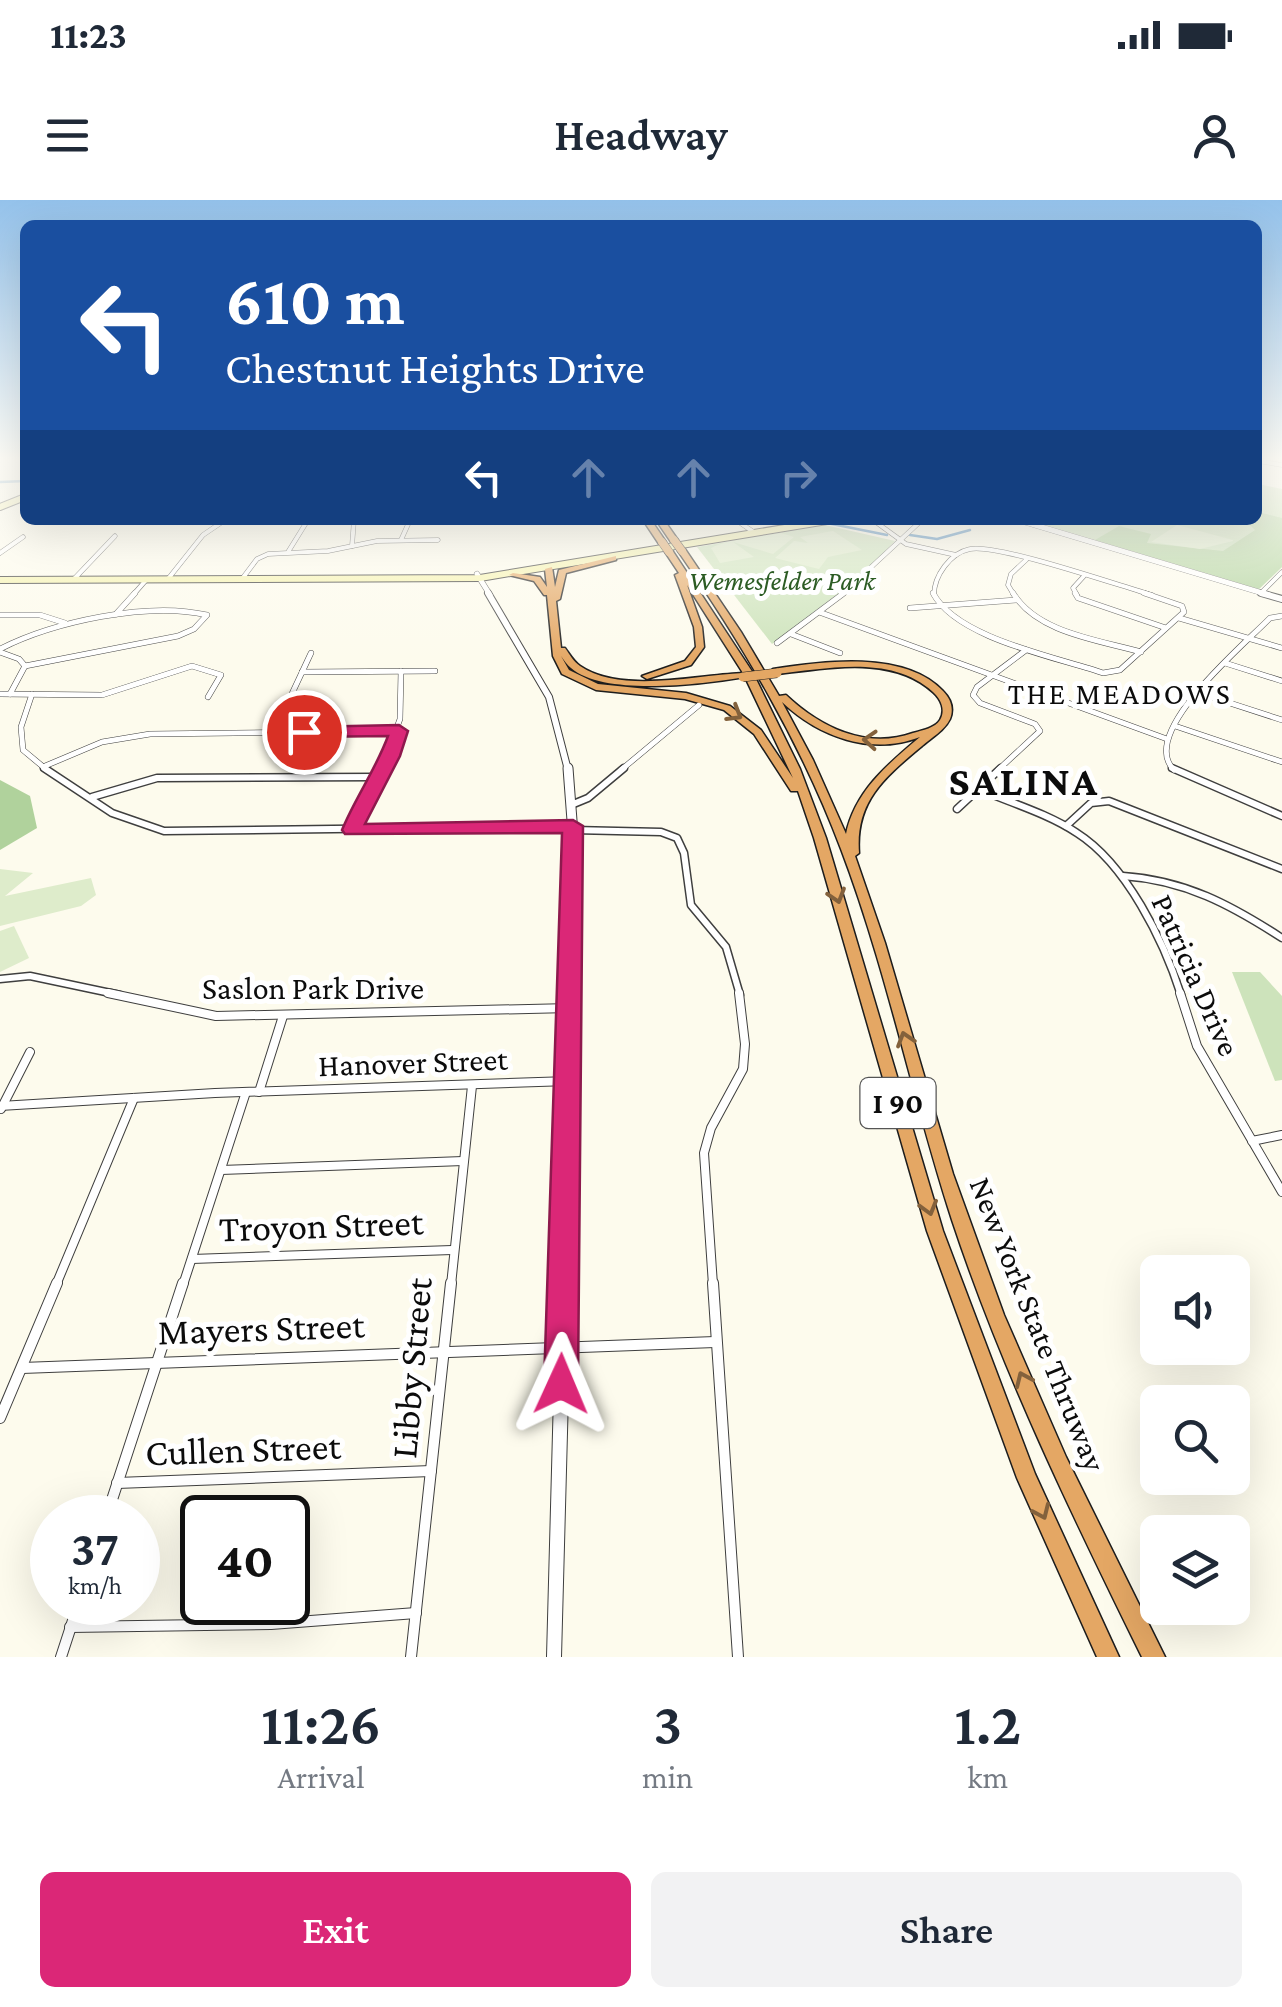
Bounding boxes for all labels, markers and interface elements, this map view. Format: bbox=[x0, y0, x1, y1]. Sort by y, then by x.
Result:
text: 11:23 bbox=[50, 14, 127, 56]
icon: menu bbox=[40, 108, 95, 163]
icon: person bbox=[1187, 108, 1242, 163]
text: Headway bbox=[554, 110, 728, 160]
icon: left bbox=[60, 260, 190, 390]
text: 610 m bbox=[225, 261, 405, 339]
text: Chestnut Heights Drive bbox=[225, 343, 645, 393]
icon: left bbox=[456, 450, 511, 505]
icon: ahead bbox=[561, 450, 616, 505]
icon: ahead bbox=[666, 450, 721, 505]
icon: right bbox=[771, 450, 826, 505]
park label: Wemesfelder Park bbox=[689, 565, 877, 596]
district label: THE MEADOWS bbox=[1008, 677, 1232, 710]
pin bbox=[262, 690, 347, 775]
one-way arrow bbox=[724, 702, 742, 721]
icon: arrive bbox=[277, 705, 332, 760]
one-way arrow bbox=[861, 729, 877, 751]
district label: SALINA bbox=[948, 757, 1100, 804]
one-way arrow bbox=[825, 887, 846, 904]
street label: Patricia Drive bbox=[1144, 889, 1248, 1061]
street label: Saslon Park Drive bbox=[202, 970, 424, 1006]
one-way arrow bbox=[896, 1032, 917, 1049]
street label: Hanover Street bbox=[318, 1041, 509, 1083]
road number: I 90 bbox=[860, 1078, 936, 1128]
street label: New York State Thruway bbox=[963, 1172, 1114, 1476]
one-way arrow bbox=[917, 1199, 938, 1216]
street label: Troyon Street bbox=[218, 1200, 424, 1250]
map controls bbox=[1140, 1255, 1250, 1625]
button: sound bbox=[1140, 1255, 1250, 1365]
street label: Libby Street bbox=[382, 1275, 440, 1460]
street label: Mayers Street bbox=[157, 1303, 366, 1353]
position arrow bbox=[509, 1332, 613, 1436]
one-way arrow bbox=[1015, 1371, 1035, 1389]
button: search bbox=[1140, 1385, 1250, 1495]
street label: Cullen Street bbox=[145, 1425, 342, 1473]
speed limit sign: 40 bbox=[180, 1495, 310, 1625]
one-way arrow bbox=[1030, 1502, 1050, 1520]
button: layers bbox=[1140, 1515, 1250, 1625]
text: 37 bbox=[71, 1520, 119, 1576]
text: km/h bbox=[68, 1572, 122, 1599]
text: 11:26 bbox=[261, 1690, 381, 1757]
text: 3 bbox=[653, 1690, 682, 1757]
text: 1.2 bbox=[954, 1690, 1021, 1757]
text: Arrival bbox=[277, 1759, 365, 1795]
text: min bbox=[642, 1759, 693, 1795]
text: km bbox=[967, 1759, 1008, 1795]
button: Exit bbox=[40, 1872, 631, 1987]
button: Share bbox=[651, 1872, 1242, 1987]

